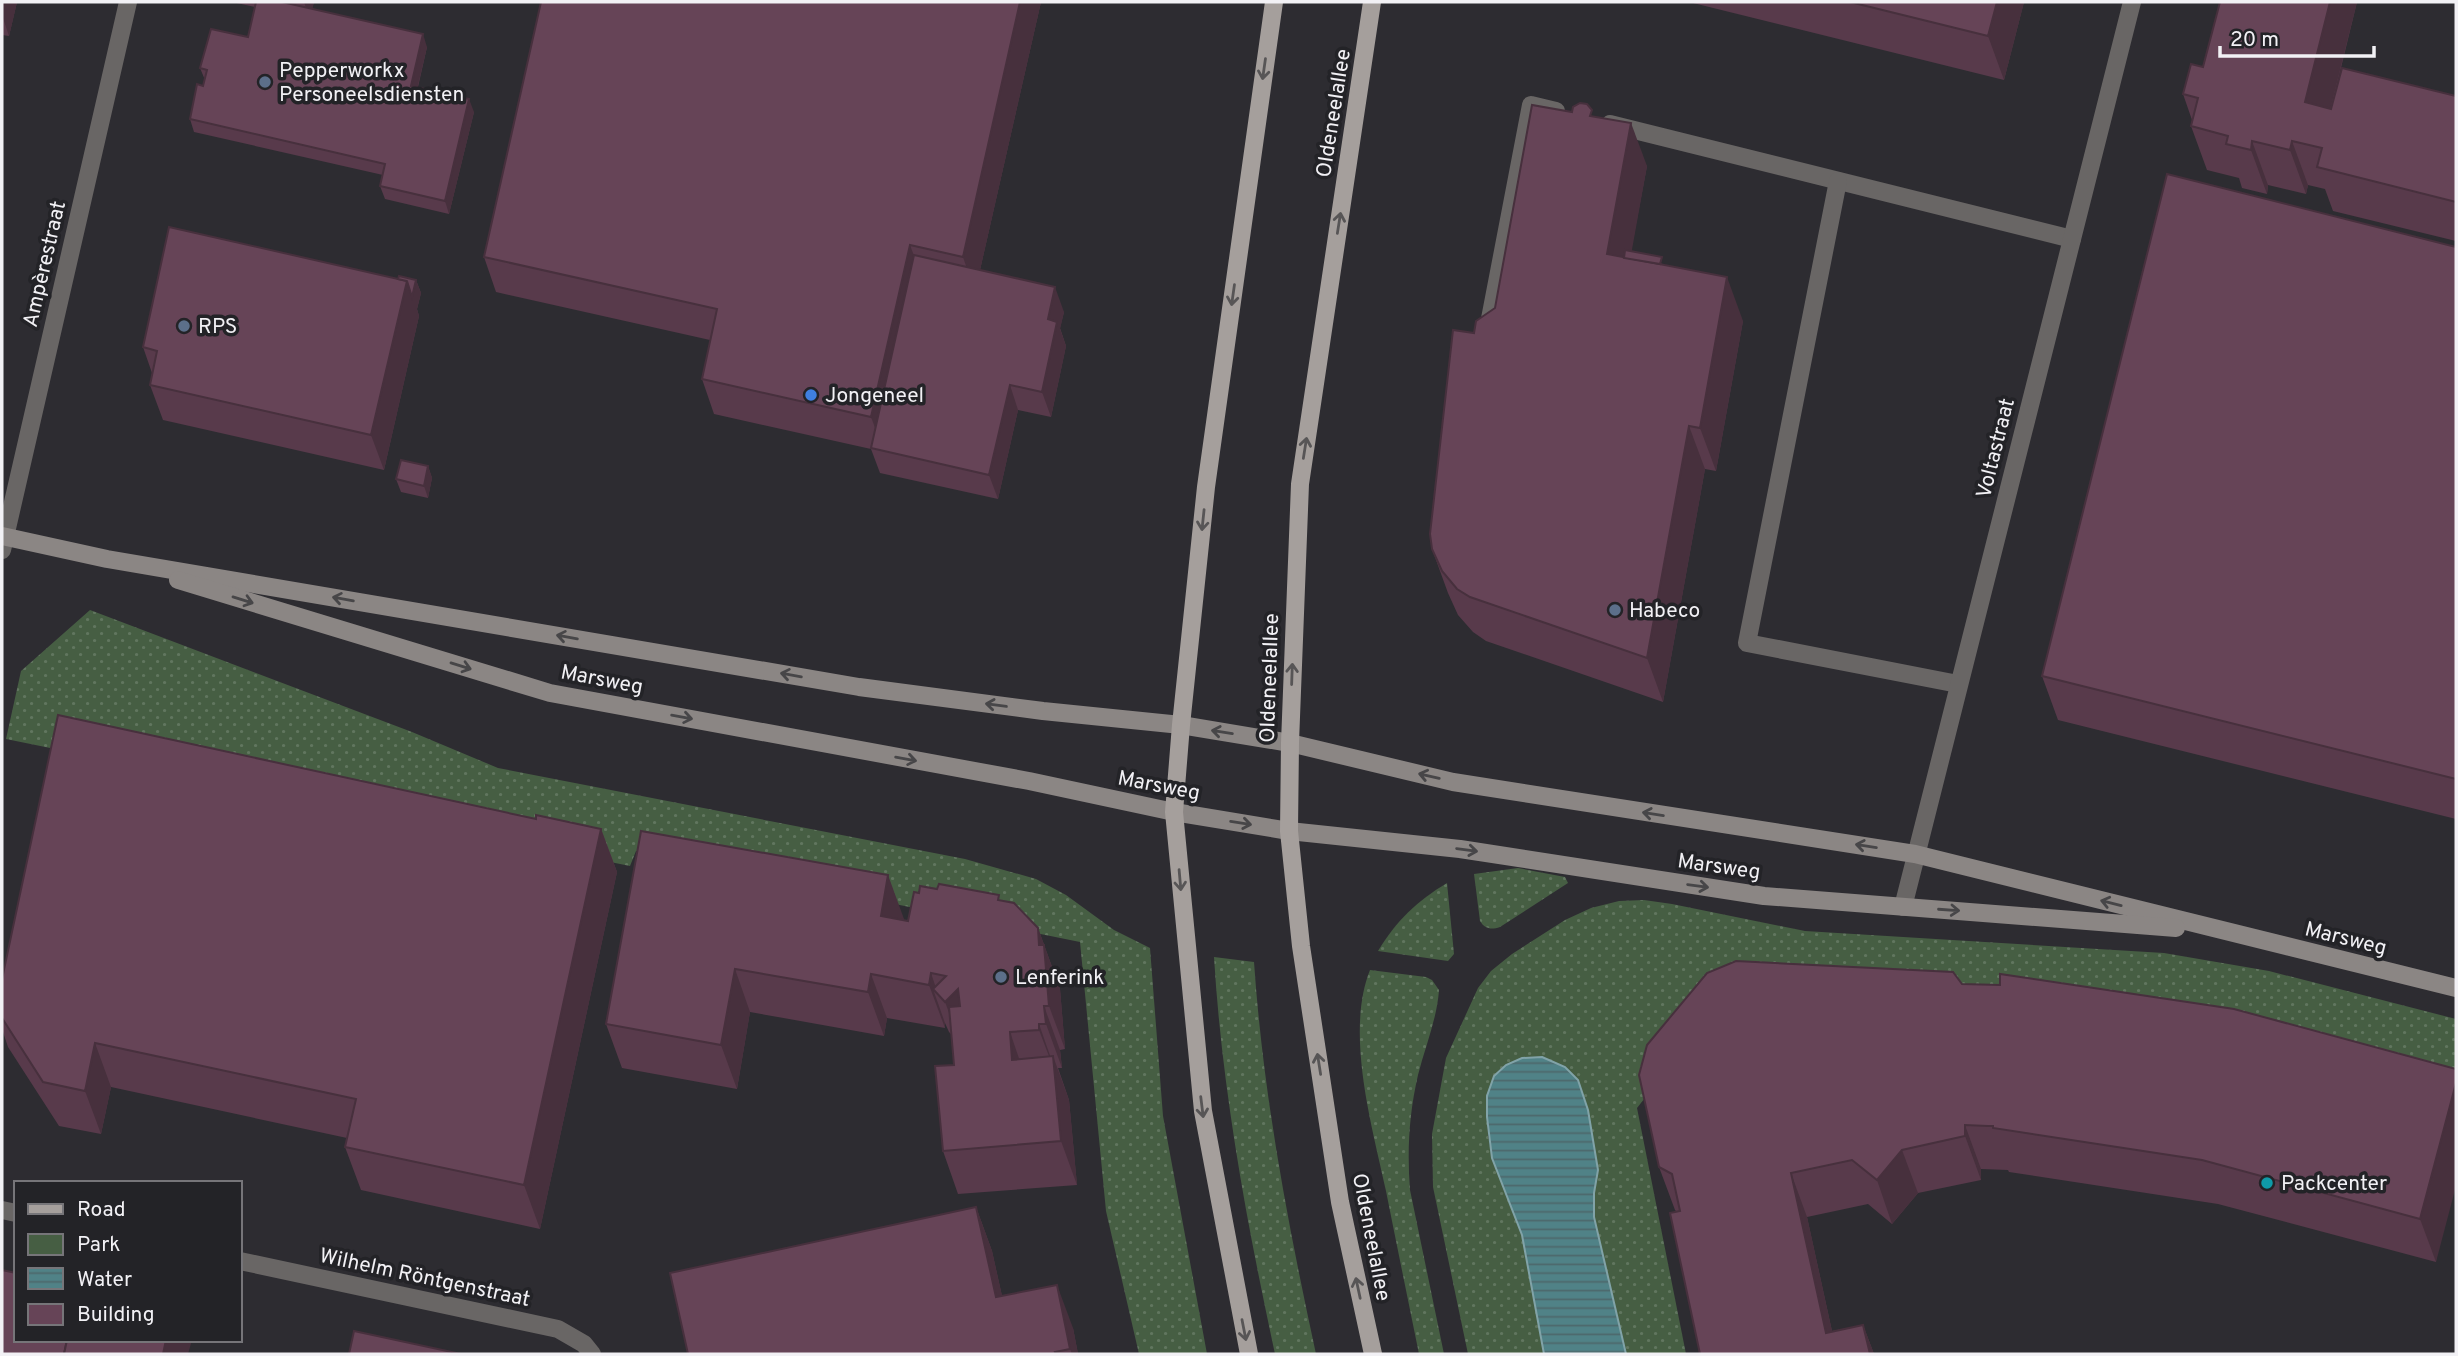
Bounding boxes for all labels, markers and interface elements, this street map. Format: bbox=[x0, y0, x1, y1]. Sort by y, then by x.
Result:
scale bar bbox=[2220, 14, 2374, 58]
text: 20 m bbox=[2230, 27, 2279, 54]
street label: Oldeneelallee bbox=[1311, 47, 1358, 179]
one-way arrow bbox=[1258, 57, 1271, 80]
place label: Pepperworkx Personeelsdiensten bbox=[279, 58, 464, 109]
marker: Pepperworkx Personeelsdiensten bbox=[257, 74, 273, 90]
street label: Ampèrestraat bbox=[18, 199, 73, 330]
one-way arrow bbox=[1333, 212, 1346, 234]
one-way arrow bbox=[1226, 283, 1239, 306]
place label: RPS bbox=[198, 314, 237, 341]
marker: RPS bbox=[176, 318, 192, 334]
place label: Jongeneel bbox=[825, 383, 924, 410]
marker: Jongeneel bbox=[803, 387, 819, 403]
street label: Voltastraat bbox=[1971, 396, 2022, 501]
one-way arrow bbox=[1299, 437, 1312, 459]
one-way arrow bbox=[1196, 508, 1209, 531]
one-way arrow bbox=[332, 592, 355, 605]
one-way arrow bbox=[232, 594, 254, 607]
place label: Habeco bbox=[1629, 598, 1700, 625]
marker: Habeco bbox=[1607, 602, 1623, 618]
street label: Oldeneelallee bbox=[1255, 613, 1286, 743]
one-way arrow bbox=[556, 630, 579, 643]
street label: Marsweg bbox=[558, 659, 645, 702]
one-way arrow bbox=[449, 661, 471, 673]
one-way arrow bbox=[1285, 663, 1298, 686]
one-way arrow bbox=[780, 668, 803, 681]
one-way arrow bbox=[985, 698, 1008, 711]
one-way arrow bbox=[670, 711, 693, 725]
one-way arrow bbox=[1211, 725, 1234, 738]
one-way arrow bbox=[894, 752, 917, 766]
street label: Marsweg bbox=[1115, 765, 1202, 808]
one-way arrow bbox=[1418, 769, 1441, 782]
one-way arrow bbox=[1642, 807, 1665, 820]
one-way arrow bbox=[1229, 817, 1252, 830]
one-way arrow bbox=[1855, 840, 1878, 853]
one-way arrow bbox=[1455, 844, 1478, 857]
street label: Marsweg bbox=[1676, 848, 1762, 887]
one-way arrow bbox=[1174, 868, 1187, 891]
one-way arrow bbox=[1686, 880, 1709, 893]
one-way arrow bbox=[2101, 896, 2123, 909]
one-way arrow bbox=[1937, 904, 1960, 917]
street label: Marsweg bbox=[2302, 916, 2389, 963]
place label: Lenferink bbox=[1015, 965, 1104, 992]
marker: Lenferink bbox=[993, 969, 1009, 985]
one-way arrow bbox=[1312, 1053, 1325, 1075]
one-way arrow bbox=[1196, 1095, 1209, 1118]
street label: Oldeneelallee bbox=[1345, 1171, 1396, 1304]
place label: Packcenter bbox=[2281, 1171, 2387, 1198]
marker: Packcenter bbox=[2259, 1175, 2275, 1191]
legend bbox=[14, 1181, 242, 1342]
text: Road bbox=[77, 1197, 126, 1224]
text: Park bbox=[77, 1232, 120, 1259]
street label: Wilhelm Röntgenstraat bbox=[317, 1243, 532, 1314]
text: Water bbox=[77, 1267, 132, 1294]
one-way arrow bbox=[1351, 1277, 1364, 1299]
text: Building bbox=[77, 1302, 155, 1329]
one-way arrow bbox=[1238, 1318, 1252, 1341]

